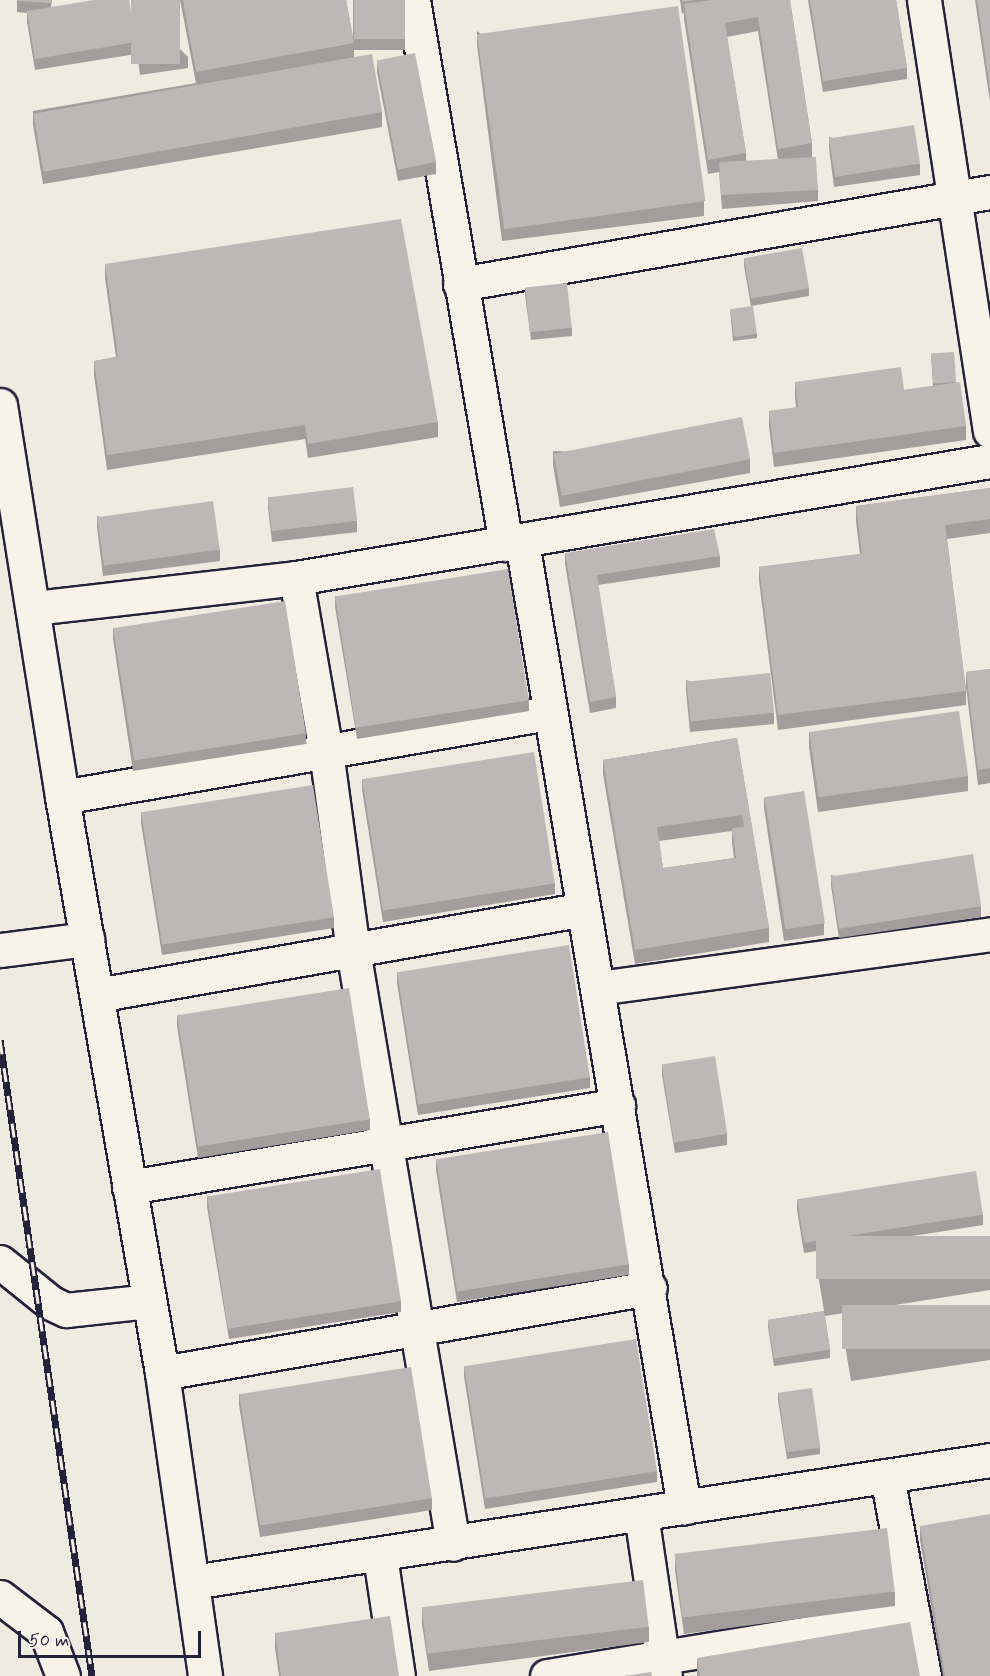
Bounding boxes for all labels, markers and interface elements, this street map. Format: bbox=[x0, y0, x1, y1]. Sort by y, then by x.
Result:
scale bar bbox=[21, 1619, 204, 1657]
text: 50 m bbox=[29, 1629, 69, 1653]

